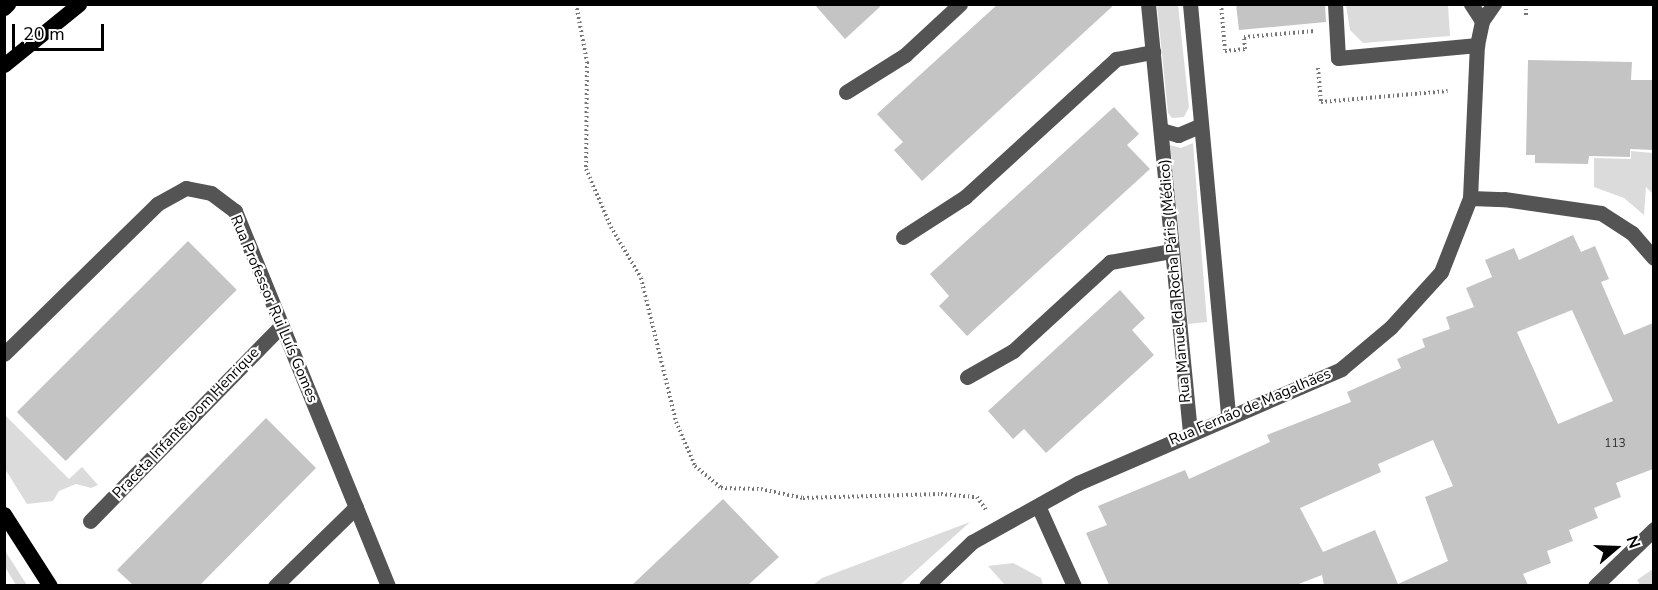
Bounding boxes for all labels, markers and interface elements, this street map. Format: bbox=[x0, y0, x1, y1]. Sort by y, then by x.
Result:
scale bar bbox=[15, 12, 106, 50]
text: 20 m bbox=[23, 22, 65, 46]
street label: Rua Manuel da Rocha Páris (Médico) bbox=[1155, 158, 1195, 404]
street label: Rua Professor Rui Luís Gomes bbox=[226, 213, 322, 405]
street label: Praceta Infante Dom Henrique bbox=[109, 344, 263, 502]
street label: Rua Fernão de Magalhães bbox=[1166, 365, 1334, 449]
house number: 113 bbox=[1604, 437, 1626, 451]
north arrow bbox=[1586, 518, 1646, 578]
text: N bbox=[1621, 533, 1645, 551]

